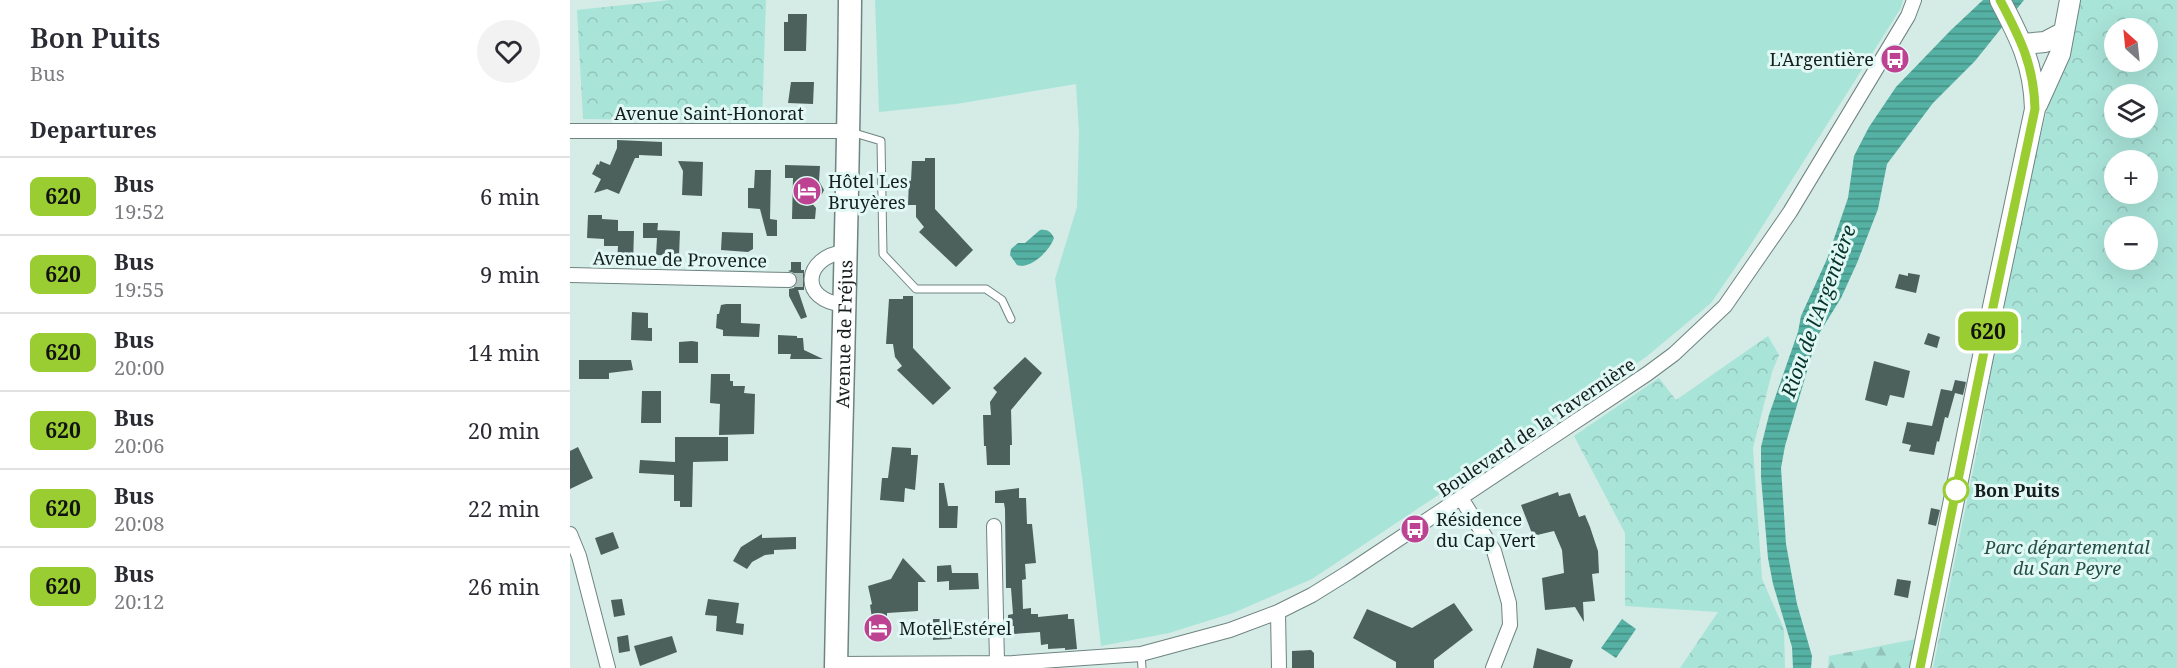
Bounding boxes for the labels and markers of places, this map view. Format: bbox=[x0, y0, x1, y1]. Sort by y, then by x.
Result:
bus stop icon: L'Argentière bbox=[1879, 43, 1911, 75]
place label: L'Argentière bbox=[1769, 47, 1874, 71]
place label: Hôtel Les Bruyères bbox=[828, 169, 908, 214]
hotel icon: Hôtel Les Bruyères bbox=[791, 175, 823, 207]
marker: Bon Puits bbox=[1943, 477, 1969, 503]
place label: Bon Puits bbox=[1974, 478, 2060, 502]
place label: Résidence du Cap Vert bbox=[1436, 507, 1536, 552]
bus stop icon: Résidence du Cap Vert bbox=[1399, 513, 1431, 545]
hotel icon: Motel Estérel bbox=[862, 612, 894, 644]
place label: Motel Estérel bbox=[899, 616, 1012, 640]

